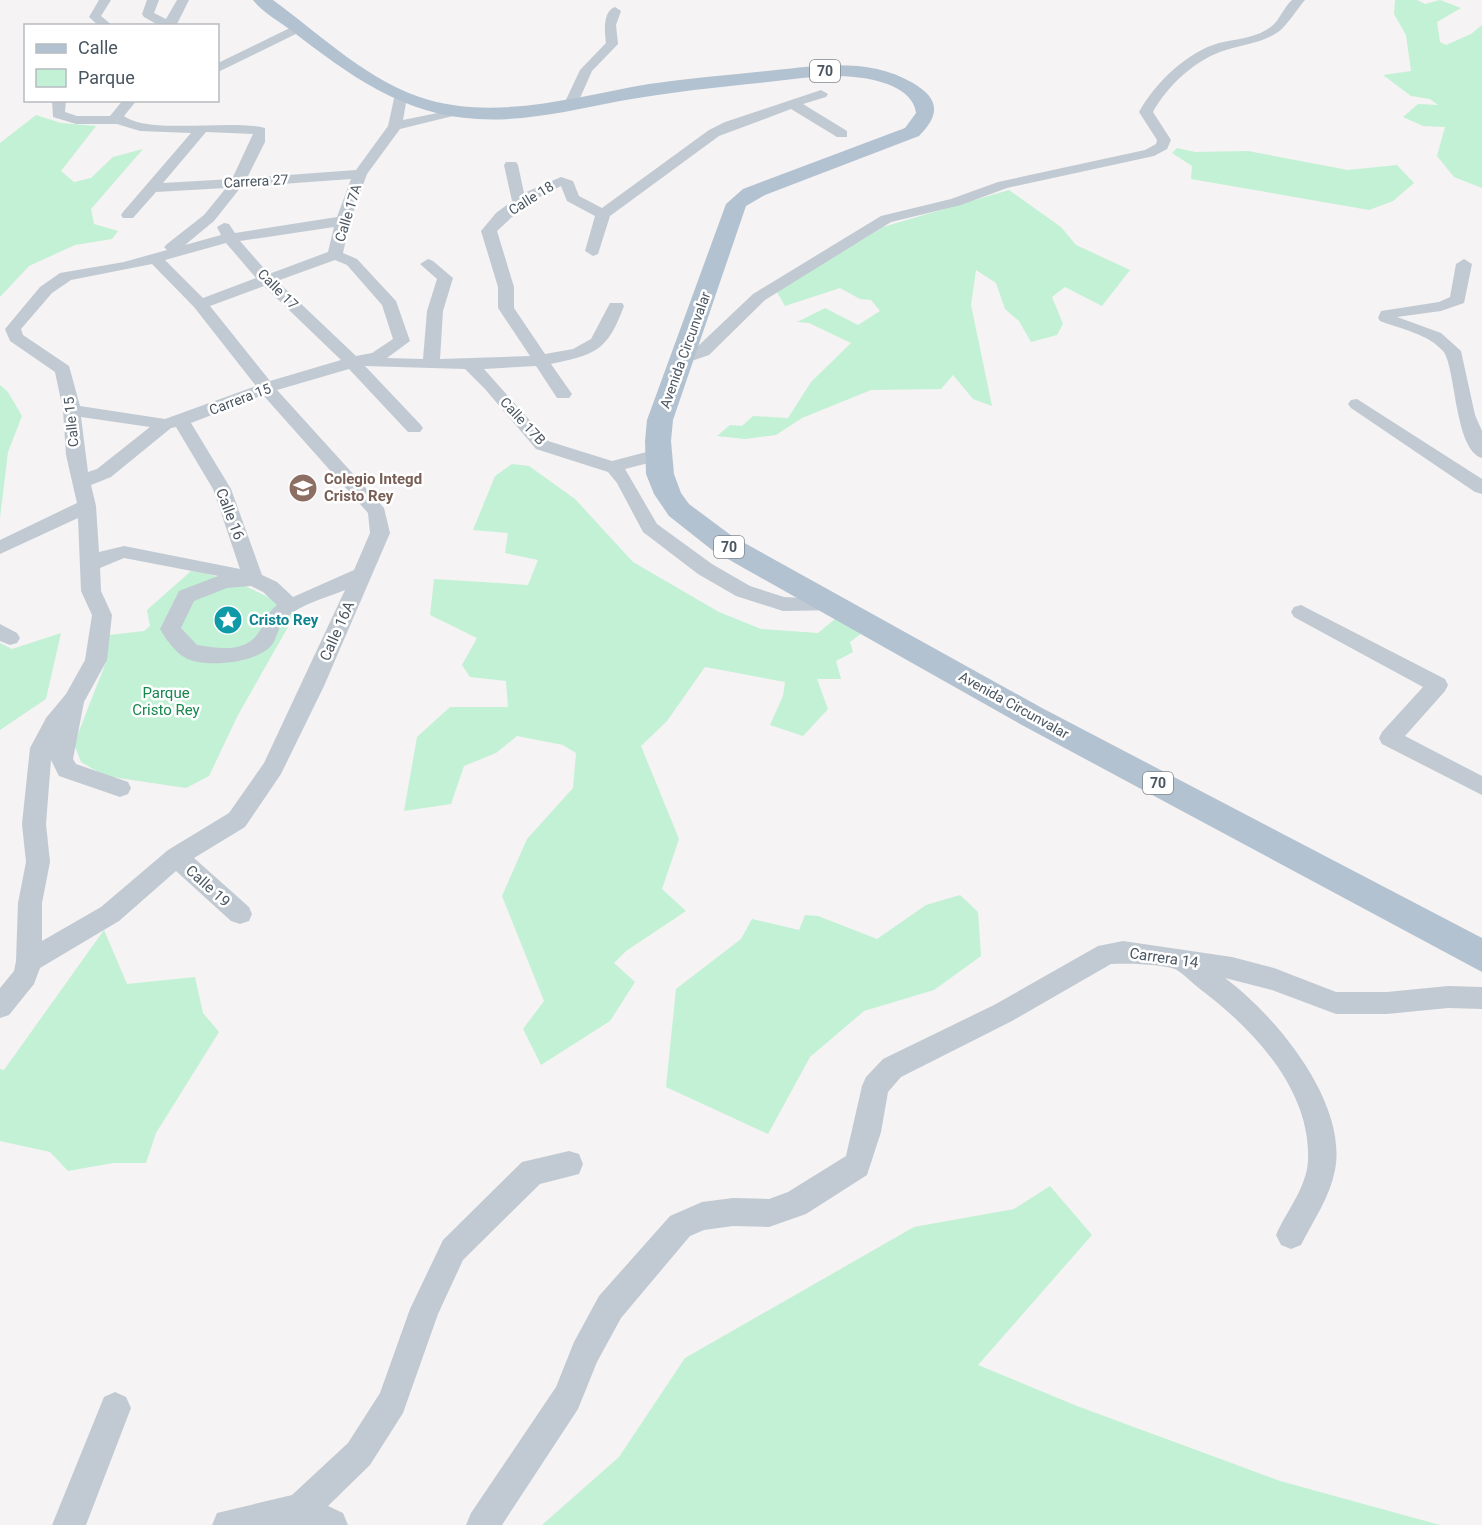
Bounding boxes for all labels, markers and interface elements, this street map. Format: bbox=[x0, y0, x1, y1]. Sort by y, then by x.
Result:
legend bbox=[24, 24, 219, 102]
text: Calle bbox=[78, 37, 118, 58]
road number: 70 bbox=[810, 60, 840, 82]
text: Parque bbox=[78, 67, 135, 88]
street label: Carrera 27 bbox=[223, 171, 289, 191]
street label: Calle 18 bbox=[505, 178, 557, 218]
street label: Calle 17A bbox=[332, 182, 364, 244]
street label: Calle 17 bbox=[255, 266, 301, 312]
street label: Avenida Circunvalar bbox=[656, 289, 714, 411]
street label: Carrera 15 bbox=[207, 380, 273, 418]
street label: Calle 17B bbox=[497, 394, 549, 448]
street label: Calle 15 bbox=[60, 396, 82, 448]
place label: Colegio Integd Cristo Rey bbox=[324, 470, 422, 505]
school or university icon: Colegio Integd Cristo Rey bbox=[287, 472, 319, 504]
street label: Calle 16 bbox=[212, 486, 248, 542]
road number: 70 bbox=[714, 536, 744, 558]
street label: Calle 16A bbox=[316, 598, 358, 664]
place icon: Cristo Rey bbox=[212, 604, 244, 636]
place label: Cristo Rey bbox=[249, 611, 319, 629]
street label: Avenida Circunvalar bbox=[956, 668, 1072, 742]
park label: Parque Cristo Rey bbox=[132, 684, 200, 719]
road number: 70 bbox=[1143, 772, 1173, 794]
street label: Calle 19 bbox=[182, 861, 234, 911]
street label: Carrera 14 bbox=[1128, 944, 1200, 972]

